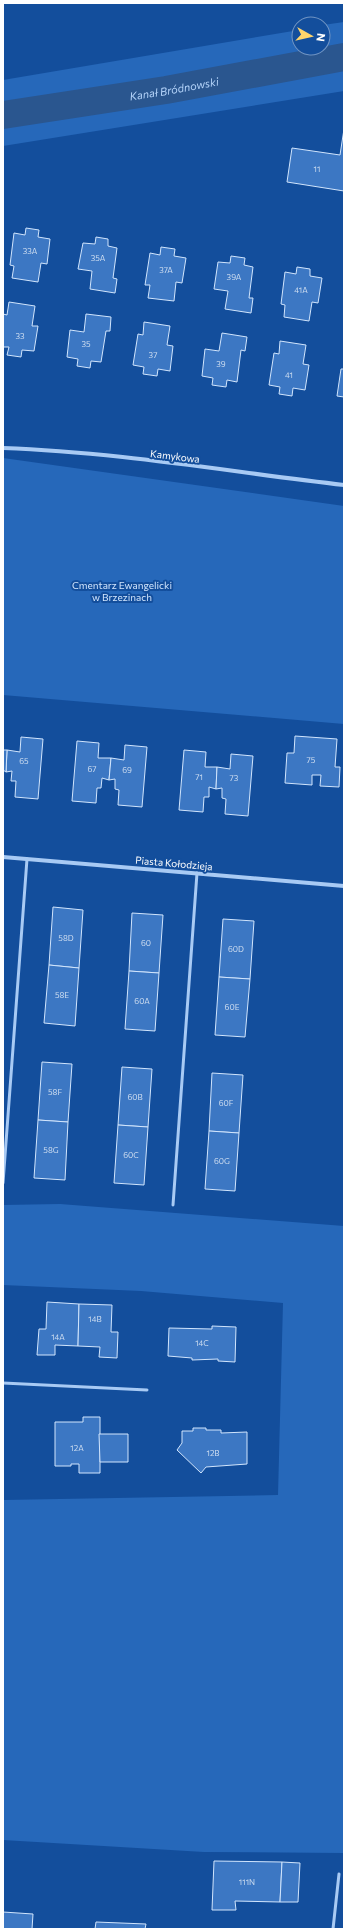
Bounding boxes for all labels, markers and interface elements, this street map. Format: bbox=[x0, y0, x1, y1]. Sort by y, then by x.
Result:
north arrow bbox=[291, 16, 331, 56]
text: N bbox=[314, 32, 328, 42]
water label: Kanał Bródnowski bbox=[128, 74, 221, 102]
house number: 11 bbox=[314, 164, 320, 174]
house number: 33A bbox=[23, 246, 38, 256]
house number: 35A bbox=[91, 253, 106, 263]
house number: 37A bbox=[159, 265, 173, 275]
house number: 39A bbox=[227, 272, 242, 282]
house number: 41A bbox=[294, 285, 308, 295]
house number: 33 bbox=[15, 331, 25, 341]
house number: 35 bbox=[81, 339, 91, 349]
house number: 37 bbox=[149, 350, 157, 360]
house number: 39 bbox=[216, 359, 226, 369]
house number: 41 bbox=[285, 370, 293, 380]
street label: Kamykowa bbox=[150, 447, 200, 465]
park label: Cmentarz Ewangelicki w Brzezinach bbox=[72, 579, 172, 603]
house number: 75 bbox=[307, 755, 316, 765]
house number: 65 bbox=[19, 756, 29, 766]
house number: 67 bbox=[87, 764, 97, 774]
house number: 69 bbox=[122, 765, 132, 775]
house number: 71 bbox=[195, 772, 203, 782]
house number: 73 bbox=[230, 773, 239, 783]
street label: Piasta Kołodzieja bbox=[135, 854, 213, 872]
house number: 58D bbox=[58, 933, 74, 943]
house number: 60 bbox=[141, 938, 151, 948]
house number: 60D bbox=[228, 944, 244, 954]
house number: 58E bbox=[55, 990, 69, 1000]
house number: 60A bbox=[134, 996, 150, 1006]
house number: 60E bbox=[225, 1002, 240, 1012]
house number: 58F bbox=[48, 1087, 62, 1097]
house number: 60B bbox=[127, 1092, 143, 1102]
house number: 60F bbox=[219, 1098, 234, 1108]
house number: 58G bbox=[43, 1145, 59, 1155]
house number: 60C bbox=[123, 1150, 139, 1160]
house number: 60G bbox=[214, 1156, 230, 1166]
house number: 14B bbox=[88, 1314, 102, 1324]
house number: 14A bbox=[51, 1332, 65, 1342]
house number: 14C bbox=[195, 1338, 209, 1348]
house number: 12A bbox=[70, 1443, 84, 1453]
house number: 12B bbox=[206, 1448, 220, 1458]
house number: 111N bbox=[239, 1877, 255, 1887]

